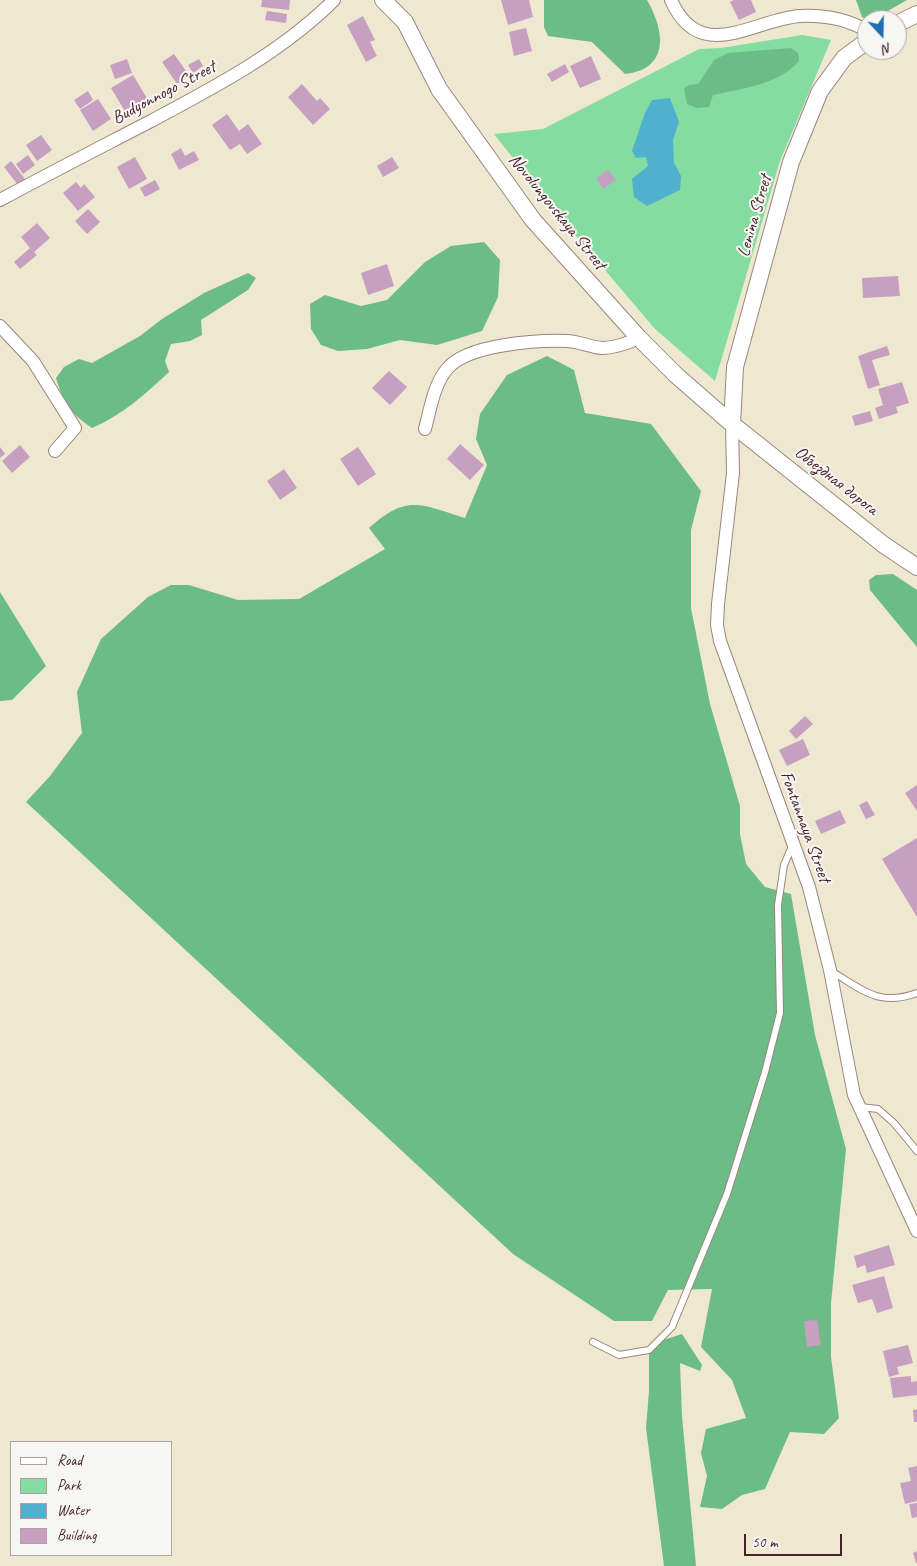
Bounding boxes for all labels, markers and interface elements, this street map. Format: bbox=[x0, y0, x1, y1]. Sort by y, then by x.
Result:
north arrow bbox=[857, 10, 907, 60]
text: N bbox=[880, 39, 894, 58]
street label: Budyonnogo Street bbox=[108, 57, 220, 129]
street label: Novolungovskaya Street bbox=[504, 150, 610, 274]
street label: Lenina Street bbox=[733, 173, 777, 259]
street label: Объездная дорога bbox=[790, 442, 882, 520]
street label: Fontannaya Street bbox=[775, 769, 835, 885]
legend bbox=[10, 1441, 172, 1556]
text: Road bbox=[57, 1451, 82, 1470]
text: Park bbox=[57, 1476, 81, 1495]
text: Water bbox=[57, 1501, 90, 1520]
scale bar bbox=[747, 1524, 844, 1556]
text: Building bbox=[57, 1526, 96, 1545]
text: 50 m bbox=[752, 1533, 778, 1552]

